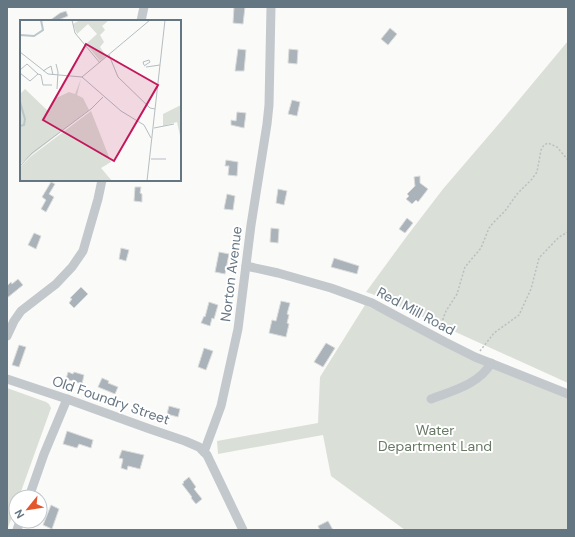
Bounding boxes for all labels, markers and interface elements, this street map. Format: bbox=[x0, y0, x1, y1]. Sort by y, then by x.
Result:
inset map bbox=[20, 20, 181, 181]
street label: Norton Avenue bbox=[216, 225, 246, 323]
street label: Red Mill Road bbox=[374, 283, 458, 339]
street label: Old Foundry Street bbox=[50, 371, 172, 429]
park label: Water Department Land bbox=[378, 421, 492, 455]
north arrow bbox=[8, 489, 48, 529]
text: N bbox=[11, 507, 27, 521]

